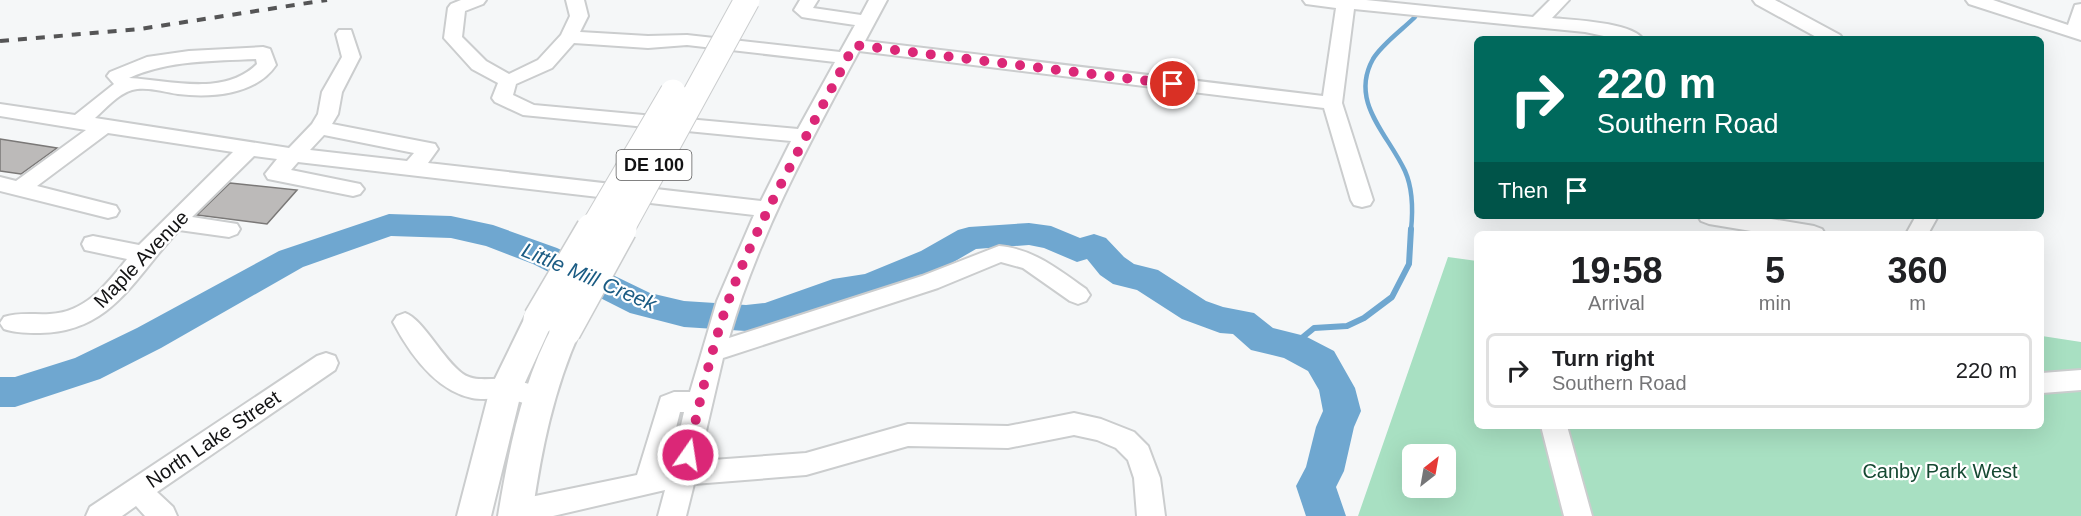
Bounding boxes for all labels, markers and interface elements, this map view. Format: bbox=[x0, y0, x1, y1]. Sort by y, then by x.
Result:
pin bbox=[1147, 58, 1198, 109]
icon: right bbox=[1498, 60, 1576, 138]
text: 220 m bbox=[1597, 60, 1716, 107]
icon: arrive bbox=[1156, 67, 1189, 100]
text: Southern Road bbox=[1597, 109, 1779, 139]
road number: DE 100 bbox=[616, 150, 692, 180]
icon: arrive bbox=[1560, 174, 1593, 207]
text: Then bbox=[1498, 178, 1548, 203]
street label: Maple Avenue bbox=[89, 206, 193, 312]
water label: Little Mill Creek bbox=[519, 238, 661, 316]
text: 19:58 bbox=[1570, 250, 1662, 291]
text: 5 bbox=[1765, 250, 1785, 291]
text: 360 bbox=[1887, 250, 1948, 291]
text: Arrival bbox=[1588, 292, 1645, 314]
text: min bbox=[1759, 292, 1791, 314]
text: m bbox=[1909, 292, 1926, 314]
text: Turn right bbox=[1552, 346, 1654, 371]
icon: right bbox=[1501, 354, 1534, 387]
text: 220 m bbox=[1956, 358, 2017, 383]
text: Southern Road bbox=[1552, 372, 1687, 394]
street label: North Lake Street bbox=[142, 386, 284, 492]
position arrow bbox=[656, 423, 720, 487]
north arrow bbox=[1402, 444, 1456, 498]
map controls bbox=[1402, 444, 1456, 498]
park label: Canby Park West bbox=[1862, 460, 2018, 482]

